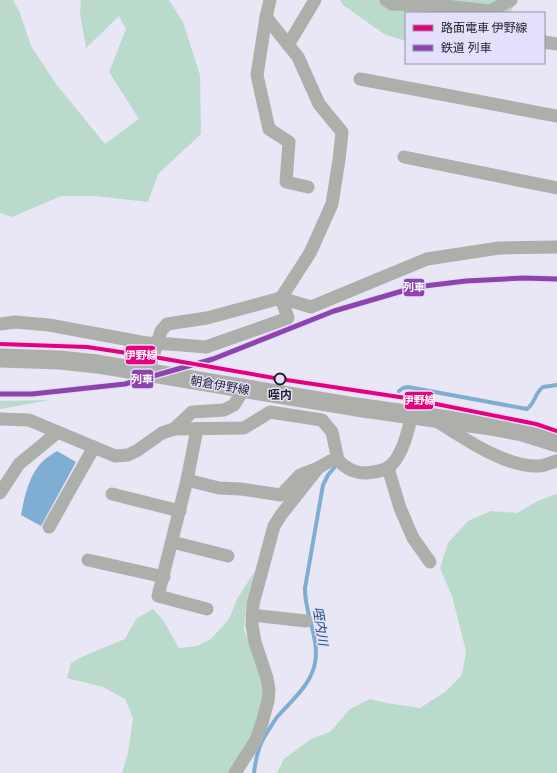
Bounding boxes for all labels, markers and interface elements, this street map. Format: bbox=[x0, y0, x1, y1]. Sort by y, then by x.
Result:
legend bbox=[405, 12, 545, 64]
text: 路面電車 伊野線 bbox=[441, 19, 527, 36]
text: 鉄道 列車 bbox=[441, 39, 491, 56]
line badge: 列車 bbox=[403, 278, 425, 297]
text: 列車 bbox=[403, 279, 425, 294]
line badge: 伊野線 bbox=[125, 345, 156, 365]
text: 伊野線 bbox=[125, 347, 158, 362]
line badge: 列車 bbox=[131, 369, 154, 389]
text: 列車 bbox=[131, 371, 153, 386]
street label: 朝倉伊野線 bbox=[189, 371, 251, 399]
marker: 咥内 bbox=[273, 372, 287, 386]
place label: 咥内 bbox=[268, 386, 292, 403]
line badge: 伊野線 bbox=[404, 391, 434, 410]
text: 伊野線 bbox=[403, 392, 436, 407]
water label: 咥内川 bbox=[309, 605, 333, 649]

